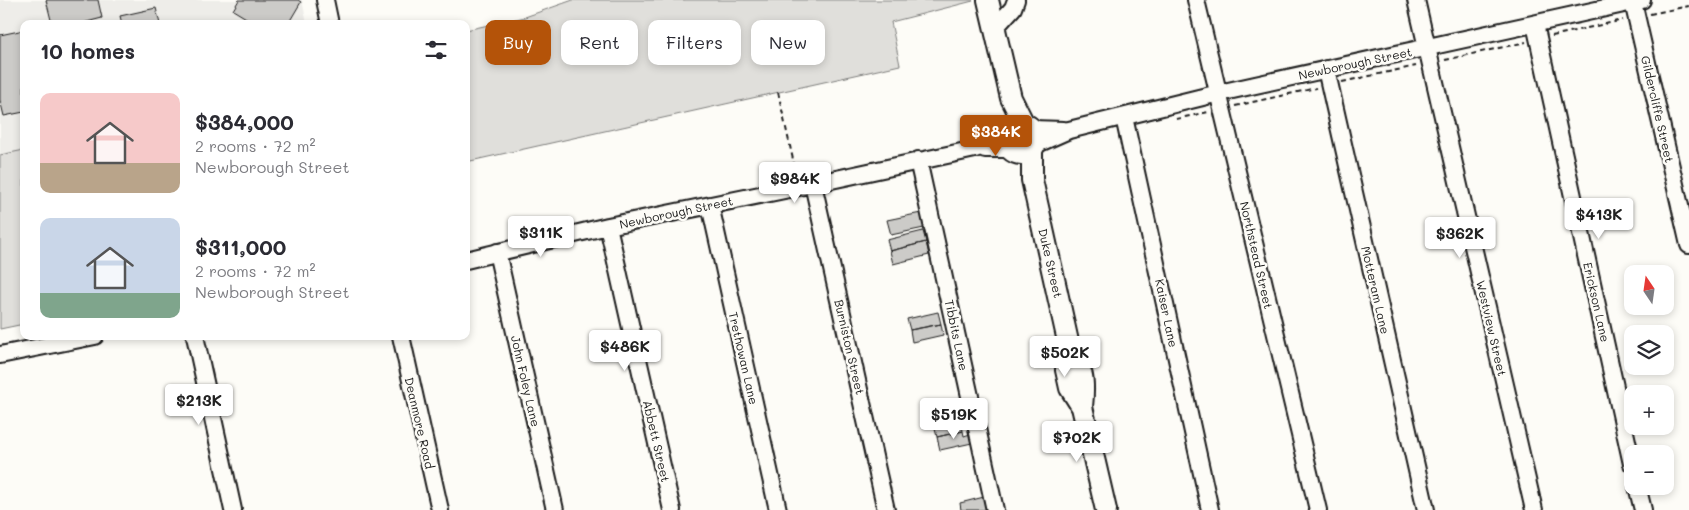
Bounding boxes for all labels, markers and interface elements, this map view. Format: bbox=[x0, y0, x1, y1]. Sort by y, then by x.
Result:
chip: Buy bbox=[485, 20, 551, 65]
chip: Rent bbox=[561, 20, 638, 65]
chip: Filters bbox=[648, 20, 741, 65]
chip: New bbox=[751, 20, 825, 65]
icon: filters bbox=[422, 36, 450, 64]
text: 10 homes bbox=[40, 37, 135, 64]
street label: Newborough Street bbox=[1297, 43, 1413, 83]
street label: Gildercliffe Street bbox=[1638, 54, 1678, 164]
text: $384,000 bbox=[195, 108, 294, 135]
icon: home bbox=[80, 113, 140, 173]
pin: $384K bbox=[961, 114, 1031, 157]
text: $384K bbox=[971, 120, 1021, 141]
text: 2 rooms · 72 m² bbox=[195, 135, 316, 156]
text: Newborough Street bbox=[195, 156, 349, 177]
pin: $984K bbox=[760, 162, 830, 204]
text: $984K bbox=[770, 167, 820, 188]
street label: Newborough Street bbox=[618, 192, 734, 232]
pin: $413K bbox=[1564, 198, 1634, 240]
street label: Northstead Street bbox=[1237, 200, 1277, 310]
text: $413K bbox=[1575, 203, 1623, 224]
pin: $311K bbox=[506, 216, 576, 258]
pin: $362K bbox=[1425, 216, 1495, 259]
text: $311K bbox=[519, 221, 563, 242]
text: $362K bbox=[1436, 222, 1484, 243]
street label: Duke Street bbox=[1035, 227, 1067, 299]
text: $311,000 bbox=[195, 233, 286, 260]
icon: home bbox=[80, 238, 140, 298]
street label: Motteram Lane bbox=[1358, 245, 1394, 335]
text: 2 rooms · 72 m² bbox=[195, 260, 316, 281]
street label: Erickson Lane bbox=[1580, 261, 1614, 343]
north arrow bbox=[1624, 265, 1674, 315]
map controls bbox=[1624, 265, 1674, 495]
street label: Kaiser Lane bbox=[1152, 277, 1182, 349]
street label: Westview Street bbox=[1473, 279, 1511, 377]
text: Newborough Street bbox=[195, 281, 349, 302]
street label: Burniston Street bbox=[831, 298, 869, 396]
street label: Tibbits Lane bbox=[942, 298, 972, 372]
street label: Trethowan Lane bbox=[726, 310, 762, 406]
button: layers bbox=[1624, 325, 1674, 375]
pin: $486K bbox=[590, 330, 660, 372]
street label: John Foley Lane bbox=[508, 334, 544, 428]
text: $486K bbox=[600, 335, 650, 356]
pin: $502K bbox=[1030, 336, 1100, 378]
text: $502K bbox=[1041, 341, 1090, 362]
street label: Deanmore Road bbox=[402, 376, 438, 471]
pin: $213K bbox=[164, 384, 234, 426]
button: + bbox=[1624, 385, 1674, 435]
text: $213K bbox=[176, 389, 222, 410]
street label: Abbett Street bbox=[640, 398, 674, 484]
pin: $519K bbox=[919, 398, 989, 440]
text: $519K bbox=[931, 403, 977, 424]
pin: $702K bbox=[1042, 420, 1112, 463]
text: $702K bbox=[1053, 426, 1101, 447]
button: − bbox=[1624, 445, 1674, 495]

